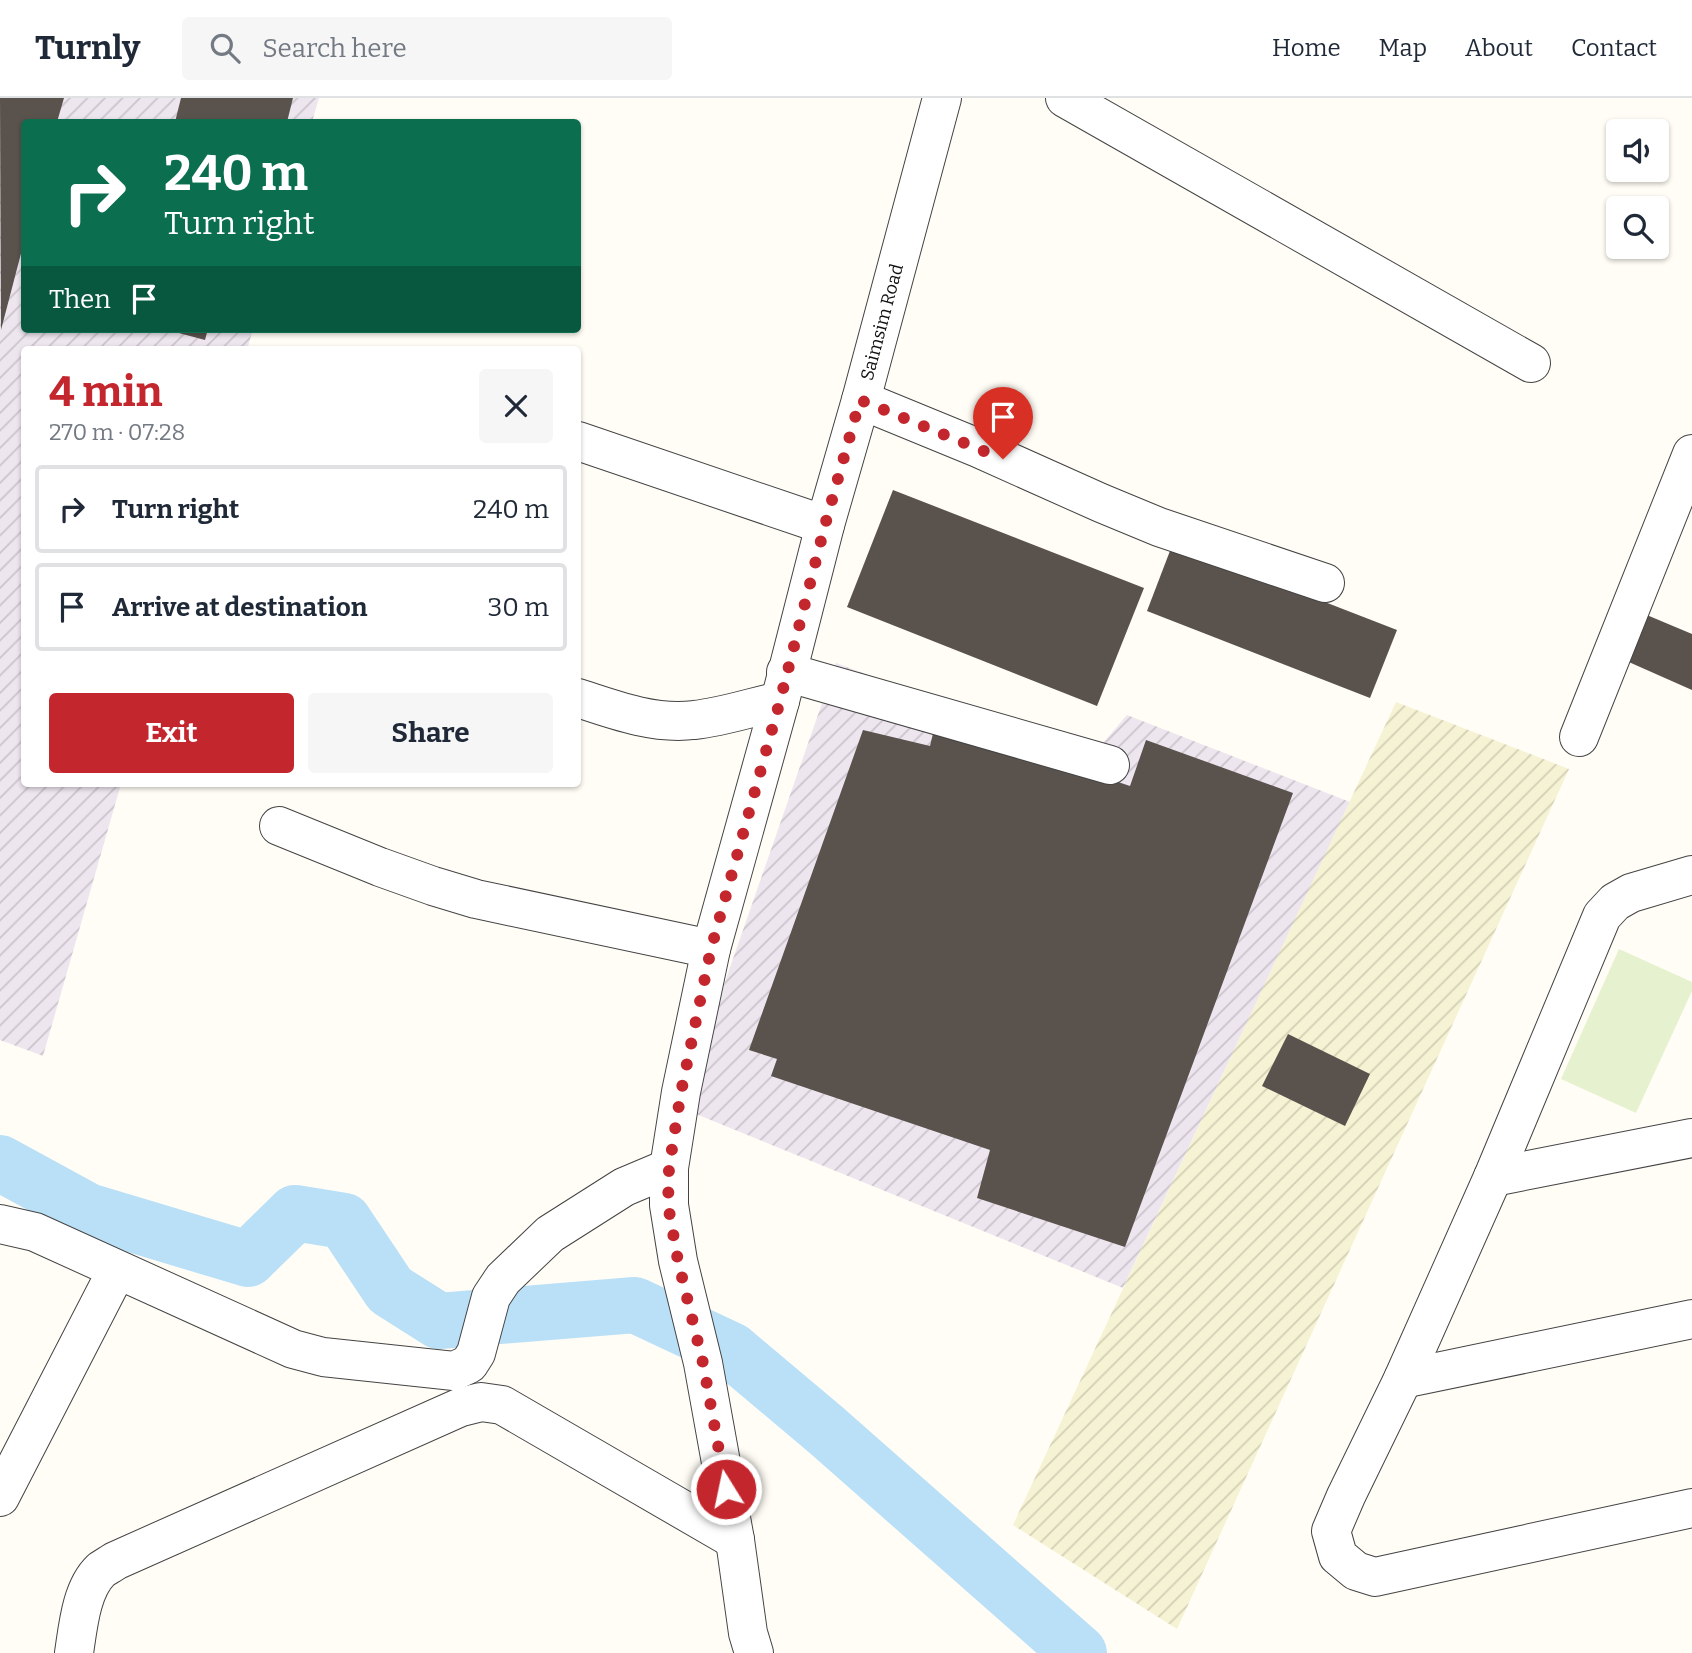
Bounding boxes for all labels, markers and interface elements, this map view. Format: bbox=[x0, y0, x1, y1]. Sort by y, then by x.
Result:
search box bbox=[182, 17, 672, 80]
text: Turnly bbox=[35, 28, 140, 68]
icon: search bbox=[206, 29, 244, 67]
text: Search here bbox=[262, 33, 407, 64]
text: Home bbox=[1272, 34, 1341, 62]
text: Map bbox=[1379, 34, 1427, 62]
text: About bbox=[1465, 34, 1533, 62]
text: Contact bbox=[1571, 34, 1657, 62]
map controls bbox=[1606, 119, 1669, 259]
button: sound bbox=[1606, 119, 1669, 182]
text: 240 m bbox=[164, 144, 308, 203]
icon: right bbox=[49, 147, 140, 238]
button: search bbox=[1606, 196, 1669, 259]
text: Turn right bbox=[164, 204, 315, 242]
street label: Saimsim Road bbox=[856, 261, 908, 383]
icon: arrive bbox=[125, 280, 163, 318]
text: Then bbox=[49, 284, 111, 315]
text: 4 min bbox=[49, 367, 163, 417]
button: close bbox=[479, 369, 553, 443]
pin bbox=[973, 387, 1033, 459]
icon: arrive bbox=[984, 398, 1022, 436]
text: 270 m · 07:28 bbox=[49, 418, 185, 446]
icon: right bbox=[53, 490, 91, 528]
text: Turn right bbox=[112, 494, 239, 525]
text: 240 m bbox=[473, 494, 549, 525]
icon: arrive bbox=[53, 588, 91, 626]
text: Arrive at destination bbox=[112, 592, 367, 623]
text: 30 m bbox=[488, 592, 549, 623]
button: Exit bbox=[49, 693, 294, 773]
button: Share bbox=[308, 693, 553, 773]
position arrow bbox=[689, 1452, 763, 1526]

